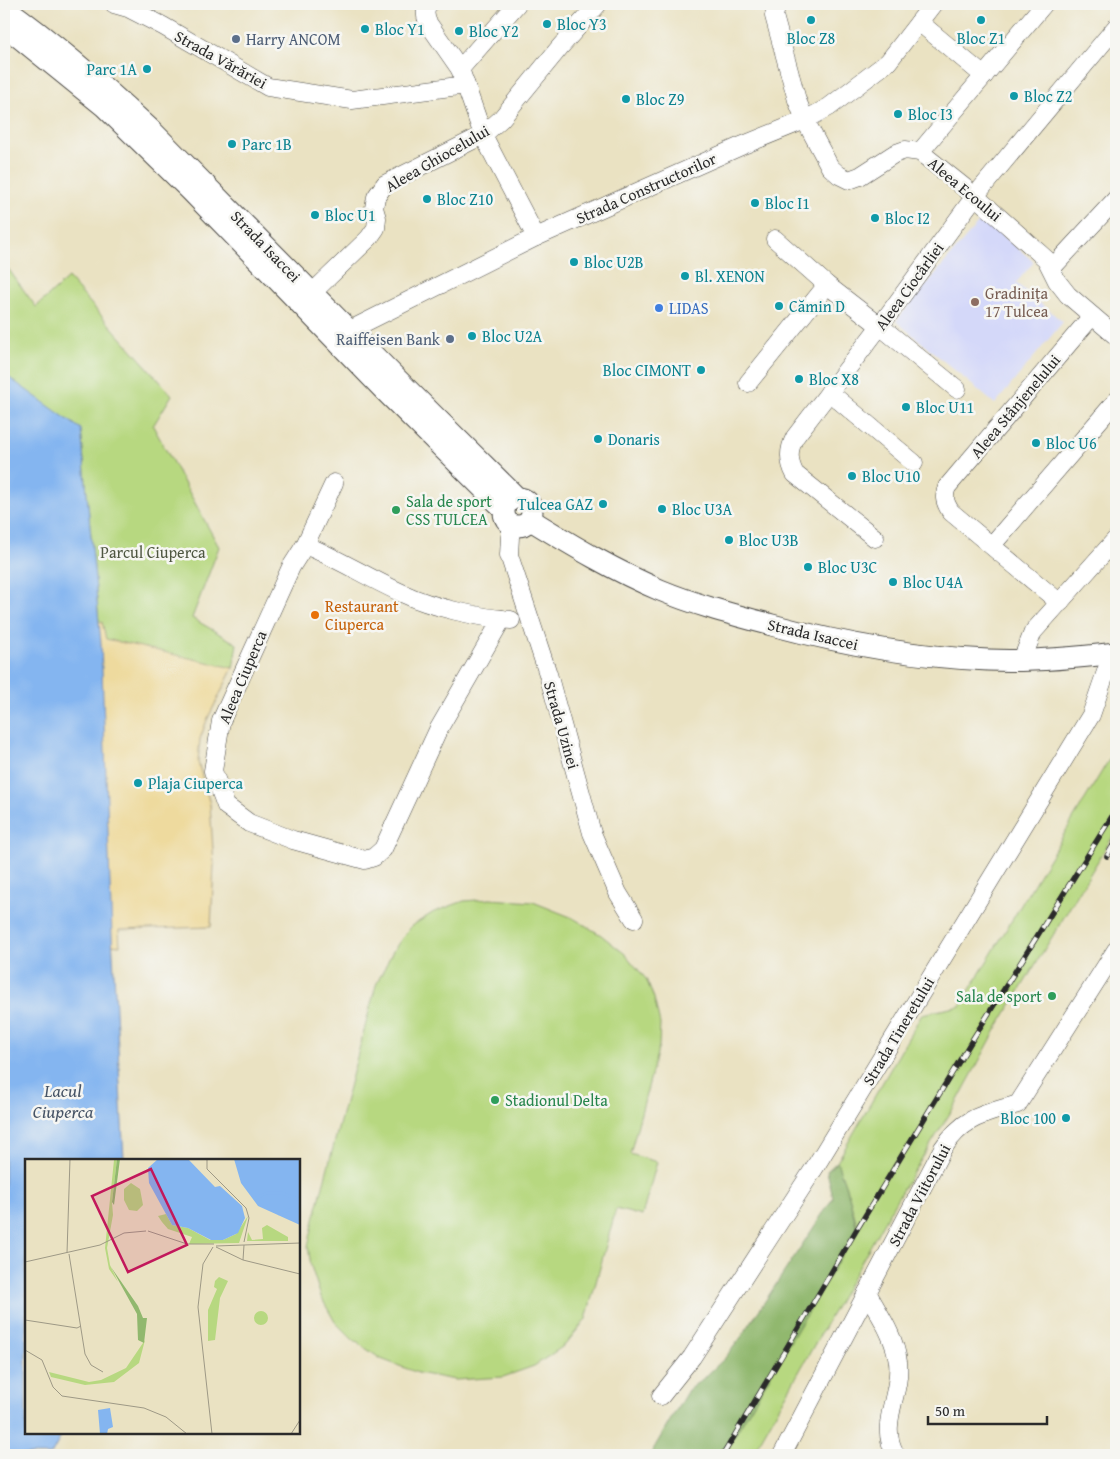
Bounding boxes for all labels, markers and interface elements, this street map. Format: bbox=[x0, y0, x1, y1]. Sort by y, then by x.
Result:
place label: Bloc Y3 bbox=[557, 12, 607, 36]
marker: Bloc Z8 bbox=[805, 14, 817, 26]
marker: Bloc Z1 bbox=[975, 14, 987, 26]
place label: Bloc Y1 bbox=[375, 17, 425, 41]
marker: Bloc Y3 bbox=[541, 18, 553, 30]
place label: Bloc Y2 bbox=[469, 19, 519, 43]
marker: Bloc Y1 bbox=[359, 23, 371, 35]
street label: Strada Vărăriei bbox=[170, 24, 272, 95]
marker: Bloc Y2 bbox=[453, 25, 465, 37]
place label: Bloc Z8 bbox=[787, 26, 836, 50]
place label: Bloc Z1 bbox=[957, 26, 1005, 50]
place label: Harry ANCOM bbox=[246, 27, 341, 51]
marker: Harry ANCOM bbox=[230, 33, 242, 45]
place label: Parc 1A bbox=[86, 57, 137, 81]
marker: Parc 1A bbox=[141, 63, 153, 75]
place label: Bloc Z2 bbox=[1024, 84, 1073, 108]
place label: Bloc Z9 bbox=[636, 87, 685, 111]
marker: Bloc Z2 bbox=[1008, 90, 1020, 102]
marker: Bloc Z9 bbox=[620, 93, 632, 105]
place label: Bloc I3 bbox=[908, 102, 953, 126]
marker: Bloc I3 bbox=[892, 108, 904, 120]
street label: Aleea Ghiocelului bbox=[380, 118, 494, 198]
place label: Parc 1B bbox=[242, 132, 292, 156]
marker: Parc 1B bbox=[226, 138, 238, 150]
street label: Strada Constructorilor bbox=[572, 146, 720, 230]
street label: Aleea Ecoului bbox=[923, 151, 1008, 227]
place label: Bloc Z10 bbox=[437, 187, 494, 211]
place label: Bloc I1 bbox=[765, 191, 810, 215]
marker: Bloc Z10 bbox=[421, 193, 433, 205]
marker: Bloc I1 bbox=[749, 197, 761, 209]
place label: Bloc U1 bbox=[325, 203, 376, 227]
street label: Strada Isaccei bbox=[225, 205, 307, 288]
place label: Bloc I2 bbox=[885, 206, 930, 230]
marker: Bloc U1 bbox=[309, 209, 321, 221]
marker: Bloc I2 bbox=[869, 212, 881, 224]
street label: Aleea Ciocârliei bbox=[869, 237, 950, 335]
place label: Bloc U2B bbox=[584, 250, 644, 274]
marker: Bloc U2B bbox=[568, 256, 580, 268]
place label: Bl. XENON bbox=[695, 264, 765, 288]
marker: Bl. XENON bbox=[679, 270, 691, 282]
place label: Gradinița 17 Tulcea bbox=[985, 281, 1049, 323]
place label: Cămin D bbox=[789, 294, 845, 318]
place label: LIDAS bbox=[669, 296, 709, 320]
marker: Gradinița 17 Tulcea bbox=[969, 296, 981, 308]
marker: Cămin D bbox=[773, 300, 785, 312]
marker: LIDAS bbox=[653, 302, 665, 314]
place label: Bloc U2A bbox=[482, 324, 543, 348]
place label: Raiffeisen Bank bbox=[336, 327, 441, 351]
marker: Bloc U2A bbox=[466, 330, 478, 342]
marker: Raiffeisen Bank bbox=[444, 333, 456, 345]
street label: Aleea Stânjenelului bbox=[964, 348, 1066, 463]
place label: Bloc CIMONT bbox=[603, 358, 691, 382]
marker: Bloc CIMONT bbox=[695, 364, 707, 376]
place label: Bloc X8 bbox=[809, 367, 859, 391]
marker: Bloc X8 bbox=[793, 373, 805, 385]
place label: Bloc U11 bbox=[916, 395, 974, 419]
marker: Bloc U11 bbox=[900, 401, 912, 413]
place label: Donaris bbox=[608, 427, 660, 451]
place label: Bloc U6 bbox=[1046, 431, 1097, 455]
marker: Donaris bbox=[592, 433, 604, 445]
marker: Bloc U6 bbox=[1030, 437, 1042, 449]
place label: Bloc U10 bbox=[862, 464, 921, 488]
marker: Bloc U10 bbox=[846, 470, 858, 482]
place label: Sala de sport CSS TULCEA bbox=[406, 489, 492, 531]
place label: Tulcea GAZ bbox=[518, 492, 593, 516]
place label: Bloc U3A bbox=[672, 497, 733, 521]
marker: Tulcea GAZ bbox=[597, 498, 609, 510]
marker: Bloc U3A bbox=[656, 503, 668, 515]
marker: Sala de sport CSS TULCEA bbox=[390, 504, 402, 516]
place label: Bloc U3B bbox=[739, 528, 799, 552]
marker: Bloc U3B bbox=[723, 534, 735, 546]
park label: Parcul Ciuperca bbox=[100, 540, 206, 564]
place label: Bloc U3C bbox=[818, 555, 878, 579]
marker: Bloc U3C bbox=[802, 561, 814, 573]
place label: Bloc U4A bbox=[903, 570, 964, 594]
marker: Bloc U4A bbox=[887, 576, 899, 588]
place label: Restaurant Ciuperca bbox=[325, 594, 399, 636]
marker: Restaurant Ciuperca bbox=[309, 609, 321, 621]
street label: Strada Isaccei bbox=[765, 612, 861, 656]
street label: Aleea Ciuperca bbox=[212, 626, 273, 727]
street label: Strada Uzinei bbox=[538, 678, 586, 772]
place label: Plaja Ciuperca bbox=[148, 771, 243, 795]
marker: Plaja Ciuperca bbox=[132, 777, 144, 789]
street label: Strada Tineretului bbox=[856, 972, 940, 1090]
place label: Sala de sport bbox=[956, 984, 1042, 1008]
marker: Sala de sport bbox=[1046, 990, 1058, 1002]
water label: Lacul Ciuperca bbox=[33, 1077, 94, 1125]
place label: Stadionul Delta bbox=[505, 1088, 608, 1112]
marker: Stadionul Delta bbox=[489, 1094, 501, 1106]
place label: Bloc 100 bbox=[1001, 1106, 1056, 1130]
marker: Bloc 100 bbox=[1060, 1112, 1072, 1124]
street label: Strada Viitorului bbox=[882, 1139, 956, 1251]
inset map bbox=[25, 1159, 300, 1434]
scale bar bbox=[928, 1394, 1046, 1426]
text: 50 m bbox=[935, 1400, 966, 1421]

